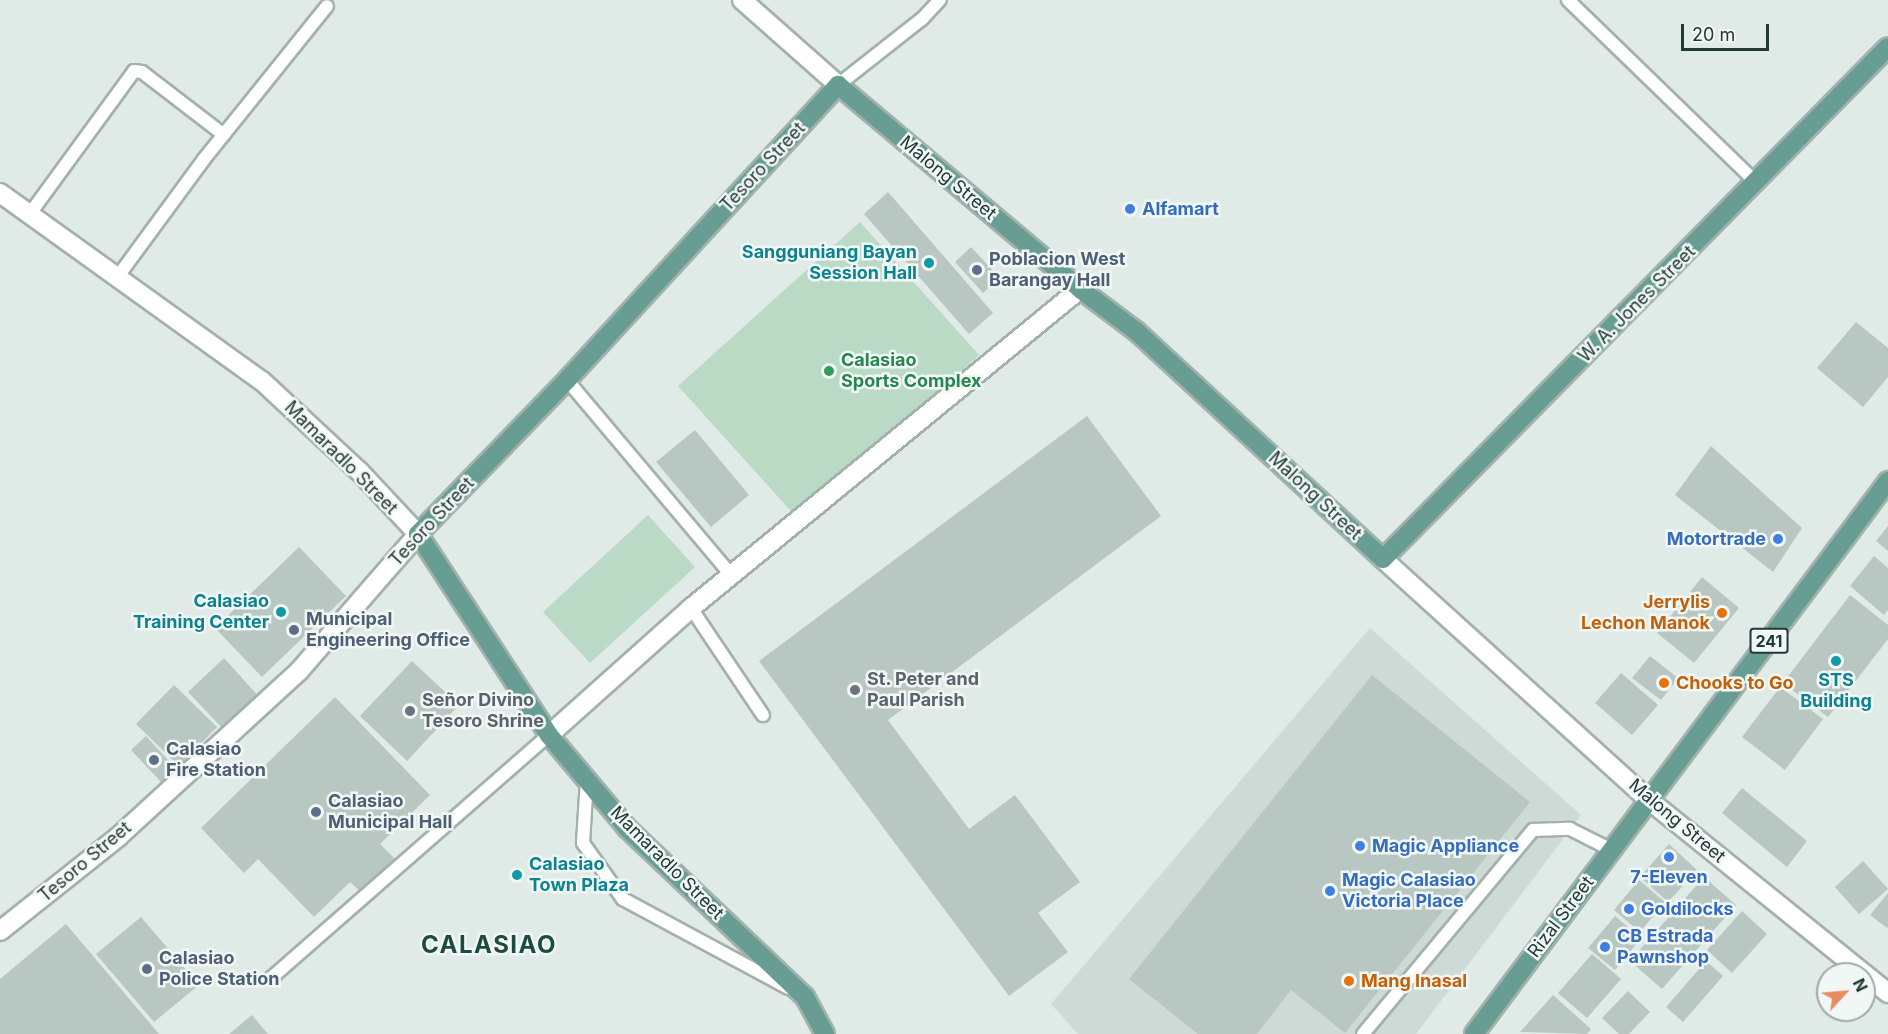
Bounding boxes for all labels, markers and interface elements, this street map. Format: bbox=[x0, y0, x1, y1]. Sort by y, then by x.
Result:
scale bar bbox=[1684, 12, 1772, 50]
text: 20 m bbox=[1692, 24, 1735, 45]
street label: Tesoro Street bbox=[716, 118, 810, 216]
street label: Malong Street bbox=[895, 131, 1001, 225]
place label: Alfamart bbox=[1142, 198, 1219, 220]
marker: Alfamart bbox=[1123, 202, 1137, 216]
street label: W. A. Jones Street bbox=[1574, 241, 1700, 367]
place label: Sangguniang Bayan Session Hall bbox=[742, 242, 917, 284]
place label: Poblacion West Barangay Hall bbox=[989, 249, 1125, 292]
marker: Sangguniang Bayan Session Hall bbox=[922, 256, 936, 270]
marker: Poblacion West Barangay Hall bbox=[970, 263, 984, 277]
place label: Calasiao Sports Complex bbox=[841, 350, 981, 392]
marker: Calasiao Sports Complex bbox=[822, 364, 836, 378]
street label: Mamaradlo Street bbox=[280, 397, 402, 519]
street label: Malong Street bbox=[1264, 448, 1366, 544]
street label: Tesoro Street bbox=[385, 473, 479, 571]
place label: Motortrade bbox=[1667, 528, 1766, 550]
marker: Motortrade bbox=[1771, 532, 1785, 546]
place label: Calasiao Training Center bbox=[133, 591, 269, 634]
place label: Jerrylis Lechon Manok bbox=[1581, 592, 1710, 634]
marker: Calasiao Training Center bbox=[274, 605, 288, 619]
marker: Jerrylis Lechon Manok bbox=[1715, 606, 1729, 620]
place label: Municipal Engineering Office bbox=[306, 609, 470, 652]
marker: Municipal Engineering Office bbox=[287, 623, 301, 637]
road number: 241 bbox=[1750, 628, 1788, 654]
marker: STS Building bbox=[1829, 654, 1843, 668]
place label: St. Peter and Paul Parish bbox=[867, 669, 980, 712]
place label: STS Building bbox=[1800, 670, 1872, 712]
place label: Chooks to Go bbox=[1676, 672, 1794, 694]
marker: Chooks to Go bbox=[1657, 676, 1671, 690]
marker: St. Peter and Paul Parish bbox=[848, 683, 862, 697]
place label: Señor Divino Tesoro Shrine bbox=[422, 690, 544, 732]
marker: Señor Divino Tesoro Shrine bbox=[403, 704, 417, 718]
place label: Calasiao Fire Station bbox=[166, 739, 266, 782]
marker: Calasiao Fire Station bbox=[147, 753, 161, 767]
street label: Malong Street bbox=[1624, 774, 1730, 868]
place label: Calasiao Municipal Hall bbox=[328, 791, 452, 834]
street label: Mamaradlo Street bbox=[606, 802, 728, 924]
marker: Calasiao Municipal Hall bbox=[309, 805, 323, 819]
street label: Tesoro Street bbox=[34, 817, 136, 907]
place label: Magic Appliance bbox=[1372, 835, 1519, 857]
marker: Magic Appliance bbox=[1353, 839, 1367, 853]
marker: 7-Eleven bbox=[1662, 850, 1676, 864]
place label: Calasiao Town Plaza bbox=[529, 854, 629, 896]
place label: 7-Eleven bbox=[1630, 866, 1708, 888]
marker: Calasiao Town Plaza bbox=[510, 868, 524, 882]
place label: Magic Calasiao Victoria Place bbox=[1342, 870, 1476, 912]
street label: Rizal Street bbox=[1523, 872, 1599, 962]
marker: Magic Calasiao Victoria Place bbox=[1323, 884, 1337, 898]
place label: Goldilocks bbox=[1641, 898, 1734, 920]
marker: Goldilocks bbox=[1622, 902, 1636, 916]
place label: CB Estrada Pawnshop bbox=[1617, 926, 1713, 968]
district label: CALASIAO bbox=[421, 931, 557, 959]
marker: CB Estrada Pawnshop bbox=[1598, 940, 1612, 954]
place label: Calasiao Police Station bbox=[159, 948, 280, 990]
marker: Calasiao Police Station bbox=[140, 962, 154, 976]
north arrow bbox=[1816, 962, 1876, 1022]
place label: Mang Inasal bbox=[1361, 970, 1467, 992]
marker: Mang Inasal bbox=[1342, 974, 1356, 988]
text: N bbox=[1849, 975, 1872, 995]

